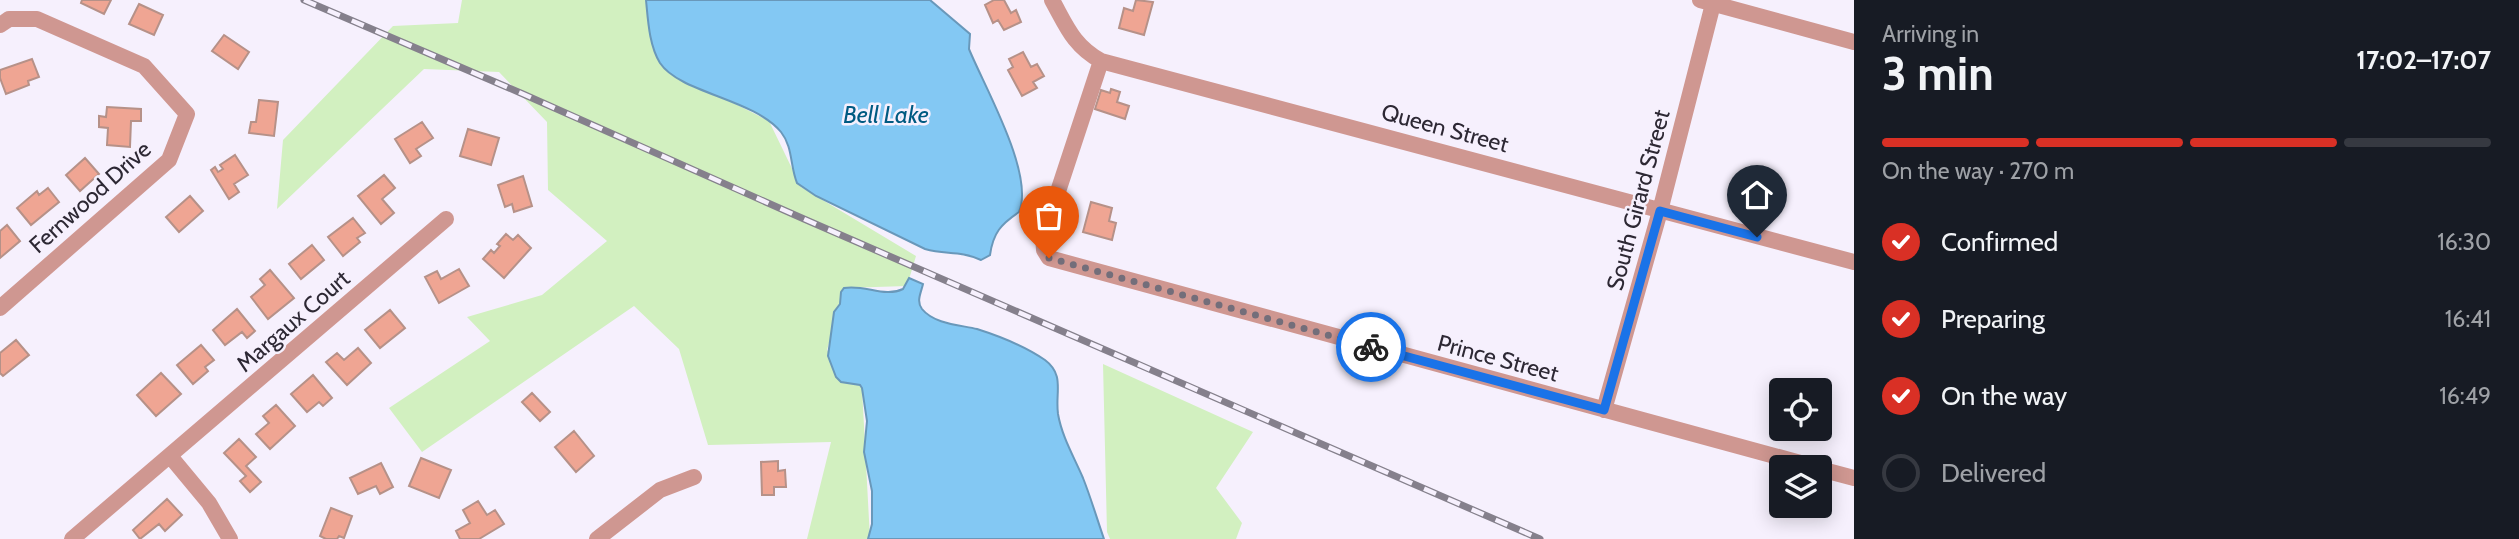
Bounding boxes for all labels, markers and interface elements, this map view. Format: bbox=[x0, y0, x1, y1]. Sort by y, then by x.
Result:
text: Arriving in bbox=[1882, 20, 1979, 48]
text: 17:02–17:07 bbox=[2356, 44, 2491, 76]
text: 3 min bbox=[1882, 46, 1994, 102]
street label: Queen Street bbox=[1378, 98, 1512, 158]
water label: Bell Lake bbox=[843, 100, 929, 129]
street label: South Girard Street bbox=[1600, 106, 1676, 293]
street label: Fernwood Drive bbox=[23, 135, 157, 259]
text: On the way · 270 m bbox=[1882, 157, 2074, 185]
pin bbox=[1727, 165, 1787, 237]
icon: home bbox=[1738, 176, 1776, 214]
pin bbox=[1019, 186, 1079, 258]
icon: bag bbox=[1030, 197, 1068, 235]
icon: check bbox=[1882, 223, 1920, 261]
text: Confirmed bbox=[1941, 226, 2058, 258]
text: 16:30 bbox=[2437, 228, 2491, 256]
street label: Margaux Court bbox=[231, 264, 356, 378]
icon: check bbox=[1882, 300, 1920, 338]
text: Preparing bbox=[1941, 303, 2045, 335]
text: 16:41 bbox=[2445, 305, 2491, 333]
courier bbox=[1336, 312, 1406, 382]
icon: bike bbox=[1352, 328, 1390, 366]
street label: Prince Street bbox=[1434, 328, 1562, 388]
icon: check bbox=[1882, 377, 1920, 415]
map controls bbox=[1769, 378, 1832, 518]
button: locate bbox=[1769, 378, 1832, 441]
text: On the way bbox=[1941, 380, 2067, 412]
text: 16:49 bbox=[2439, 382, 2491, 410]
button: layers bbox=[1769, 455, 1832, 518]
text: Delivered bbox=[1941, 457, 2046, 489]

